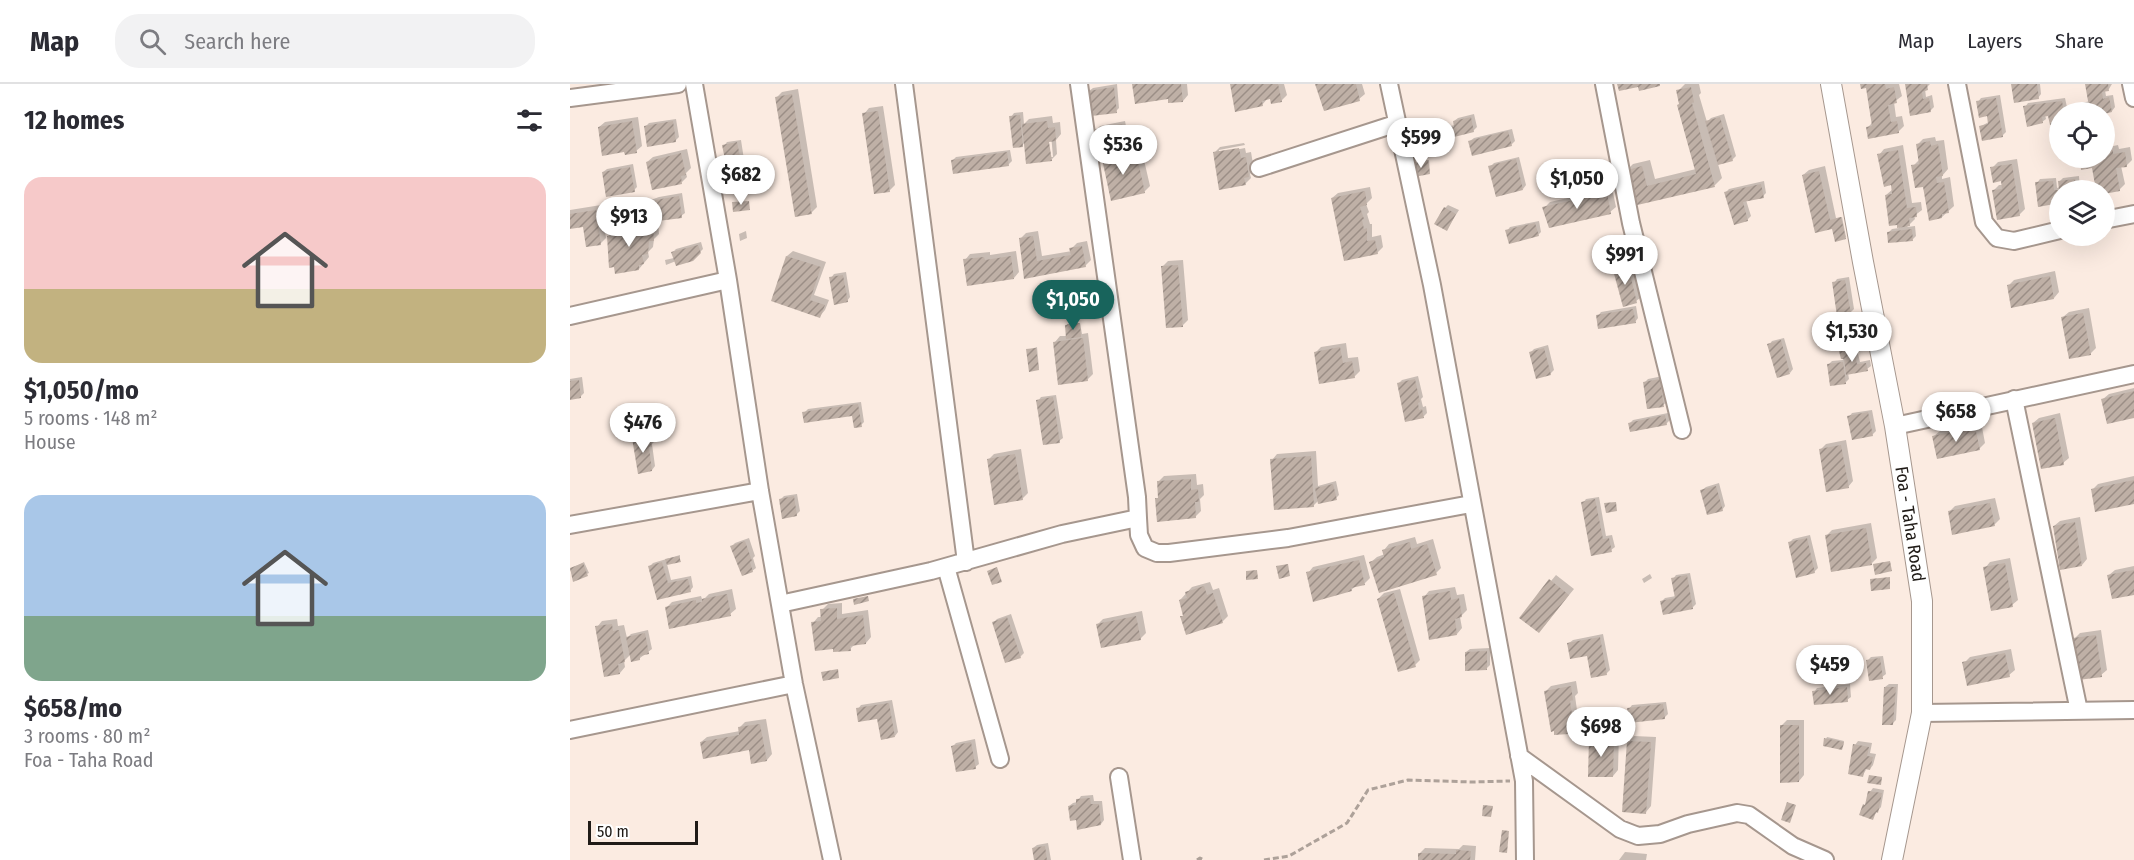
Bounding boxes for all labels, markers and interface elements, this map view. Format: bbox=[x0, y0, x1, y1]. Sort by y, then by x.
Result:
search box bbox=[115, 14, 535, 68]
text: Map bbox=[30, 25, 79, 58]
icon: search bbox=[136, 25, 169, 58]
text: Search here bbox=[184, 28, 290, 55]
text: Map bbox=[1898, 28, 1934, 54]
text: Layers bbox=[1967, 28, 2022, 54]
text: Share bbox=[2055, 28, 2104, 54]
map controls bbox=[2049, 102, 2115, 246]
button: locate bbox=[2049, 102, 2115, 168]
icon: filters bbox=[513, 104, 546, 137]
text: 12 homes bbox=[24, 105, 124, 136]
pin: $599 bbox=[1385, 118, 1457, 169]
pin: $536 bbox=[1087, 125, 1159, 176]
text: $599 bbox=[1401, 125, 1441, 149]
text: $536 bbox=[1103, 132, 1143, 156]
pin: $682 bbox=[705, 155, 777, 206]
pin: $1,050 bbox=[1528, 159, 1626, 210]
text: $682 bbox=[721, 162, 761, 186]
text: $1,050 bbox=[1550, 166, 1604, 190]
button: layers bbox=[2049, 180, 2115, 246]
pin: $913 bbox=[593, 197, 665, 248]
text: $913 bbox=[610, 204, 648, 228]
icon: home bbox=[231, 216, 339, 324]
pin: $991 bbox=[1589, 235, 1661, 286]
text: $991 bbox=[1606, 242, 1644, 266]
pin: $1,050 bbox=[1024, 280, 1122, 331]
text: $1,050 bbox=[1046, 287, 1100, 311]
pin: $1,530 bbox=[1803, 312, 1901, 363]
text: $1,530 bbox=[1826, 319, 1878, 343]
text: $1,050/mo bbox=[24, 375, 139, 406]
pin: $658 bbox=[1920, 392, 1992, 443]
text: $658 bbox=[1936, 399, 1976, 423]
pin: $476 bbox=[607, 403, 679, 454]
text: 5 rooms · 148 m² bbox=[24, 406, 158, 430]
text: $476 bbox=[624, 410, 662, 434]
text: House bbox=[24, 430, 76, 454]
street label: Foa - Taha Road bbox=[1890, 465, 1930, 583]
icon: home bbox=[231, 534, 339, 642]
pin: $459 bbox=[1794, 645, 1866, 696]
text: $459 bbox=[1810, 652, 1850, 676]
text: $658/mo bbox=[24, 693, 122, 724]
pin: $698 bbox=[1565, 707, 1637, 758]
text: $698 bbox=[1580, 714, 1622, 738]
text: 3 rooms · 80 m² bbox=[24, 724, 150, 748]
text: Foa - Taha Road bbox=[24, 748, 154, 772]
scale bar bbox=[588, 818, 698, 846]
text: 50 m bbox=[597, 822, 629, 841]

